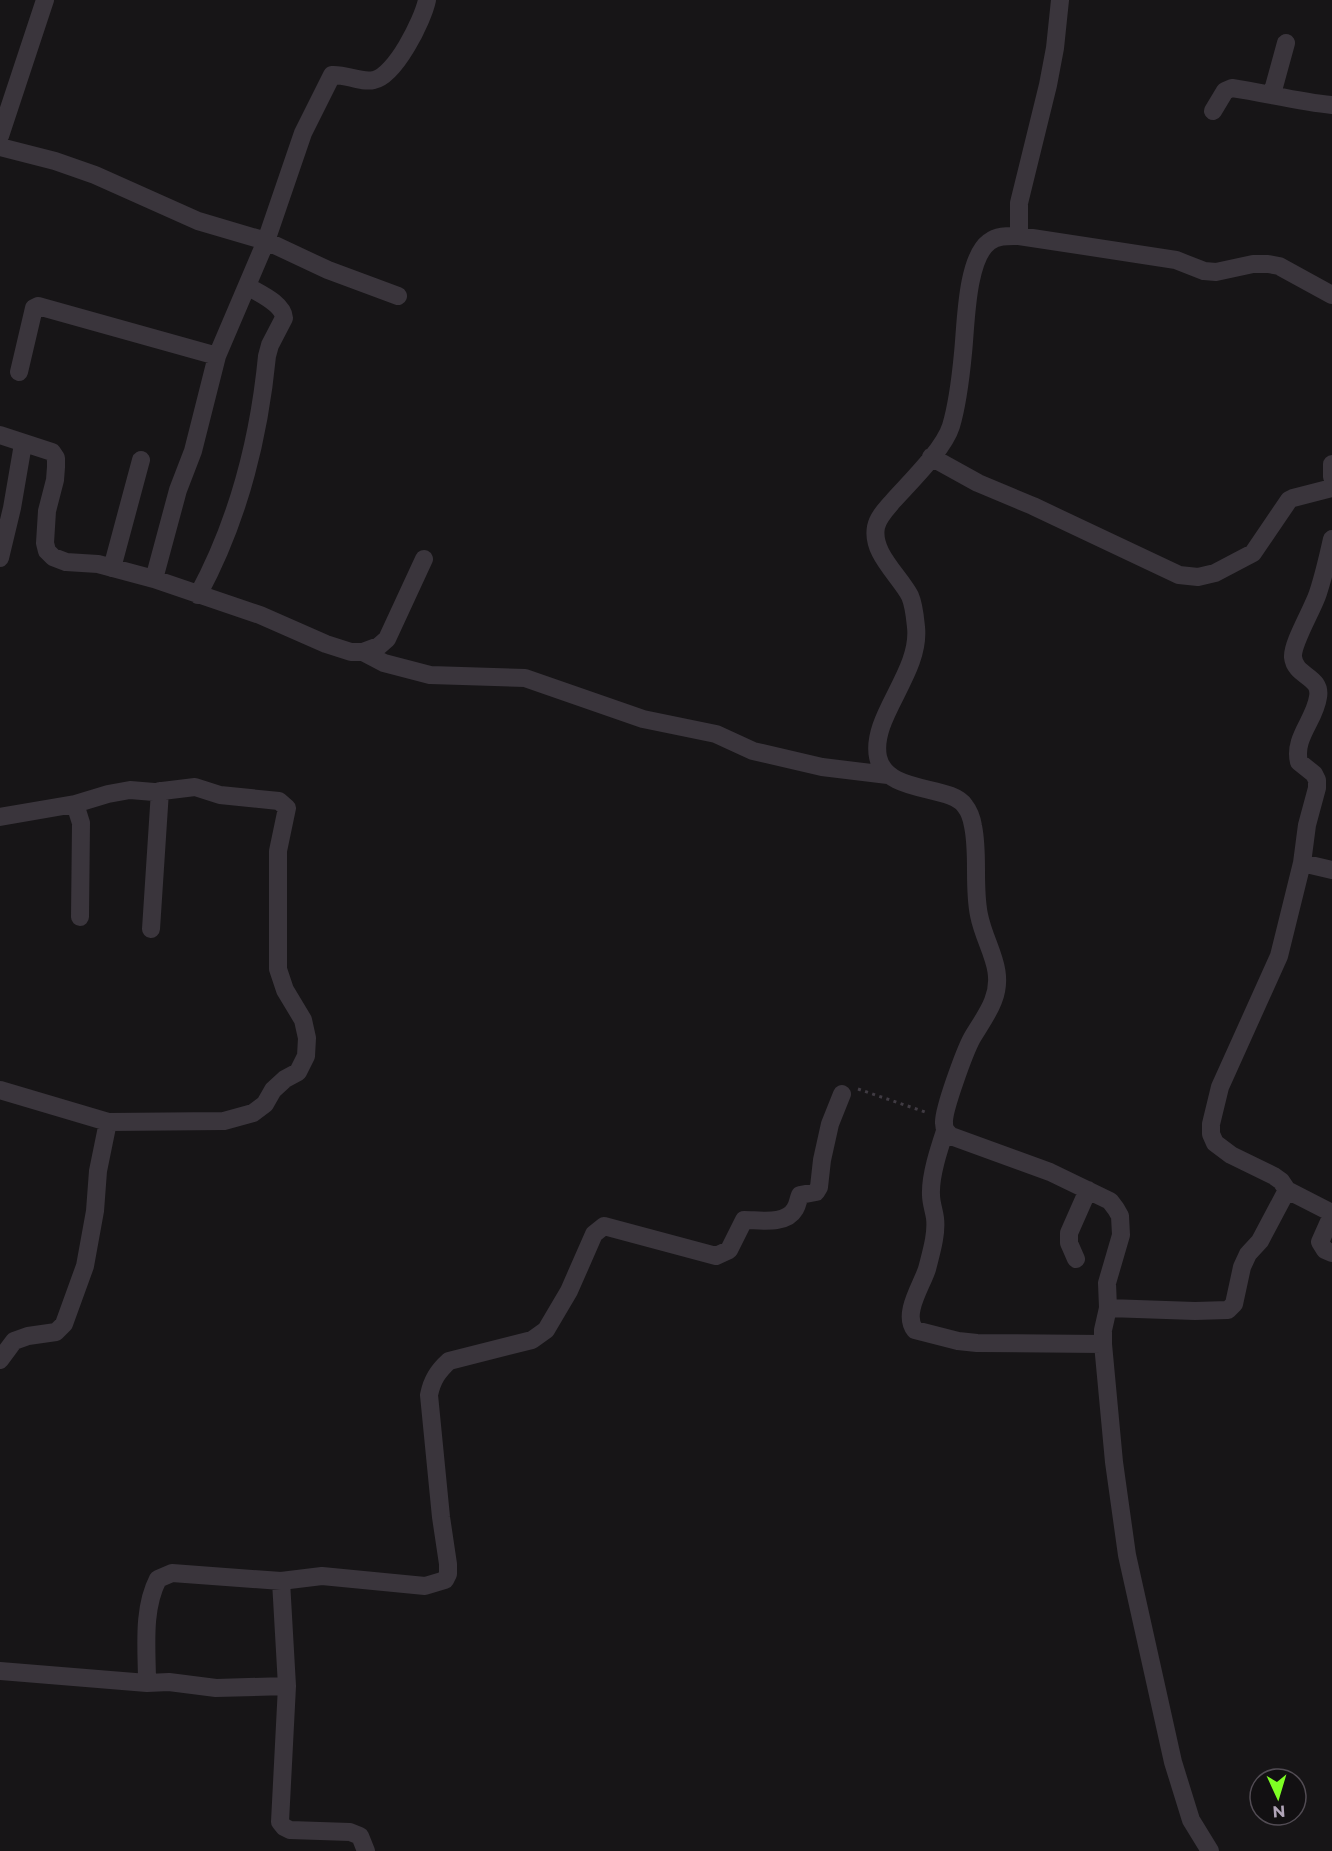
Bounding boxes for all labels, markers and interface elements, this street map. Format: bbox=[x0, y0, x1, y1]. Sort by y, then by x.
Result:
north arrow bbox=[1248, 1767, 1308, 1827]
text: N bbox=[1272, 1802, 1286, 1821]

